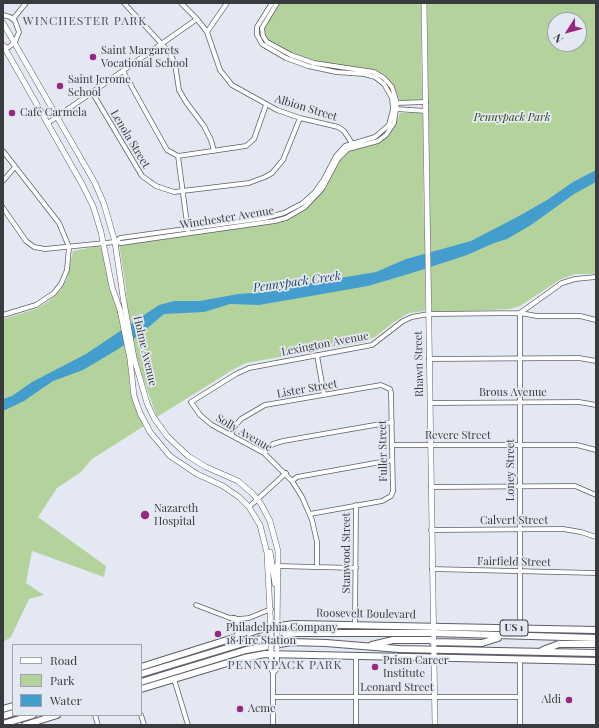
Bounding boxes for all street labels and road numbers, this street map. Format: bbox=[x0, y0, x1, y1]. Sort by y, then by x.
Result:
street label: Albion Street bbox=[273, 92, 339, 124]
street label: Lenola Street bbox=[107, 108, 153, 170]
street label: Winchester Avenue bbox=[179, 204, 275, 232]
street label: Holme Avenue bbox=[131, 315, 159, 387]
street label: Lexington Avenue bbox=[280, 329, 370, 359]
street label: Rhawn Street bbox=[412, 331, 426, 397]
street label: Lister Street bbox=[276, 377, 338, 401]
street label: Brous Avenue bbox=[479, 386, 547, 400]
street label: Solly Avenue bbox=[214, 412, 274, 454]
street label: Fuller Street bbox=[376, 420, 390, 482]
street label: Revere Street bbox=[425, 429, 491, 443]
street label: Loney Street bbox=[504, 439, 518, 501]
street label: Stanwood Street bbox=[340, 513, 354, 593]
street label: Calvert Street bbox=[480, 514, 548, 528]
street label: Fairfield Street bbox=[477, 555, 551, 569]
street label: Roosevelt Boulevard bbox=[316, 607, 416, 621]
road number: US 1 bbox=[500, 620, 528, 636]
street label: Leonard Street bbox=[360, 681, 434, 695]

